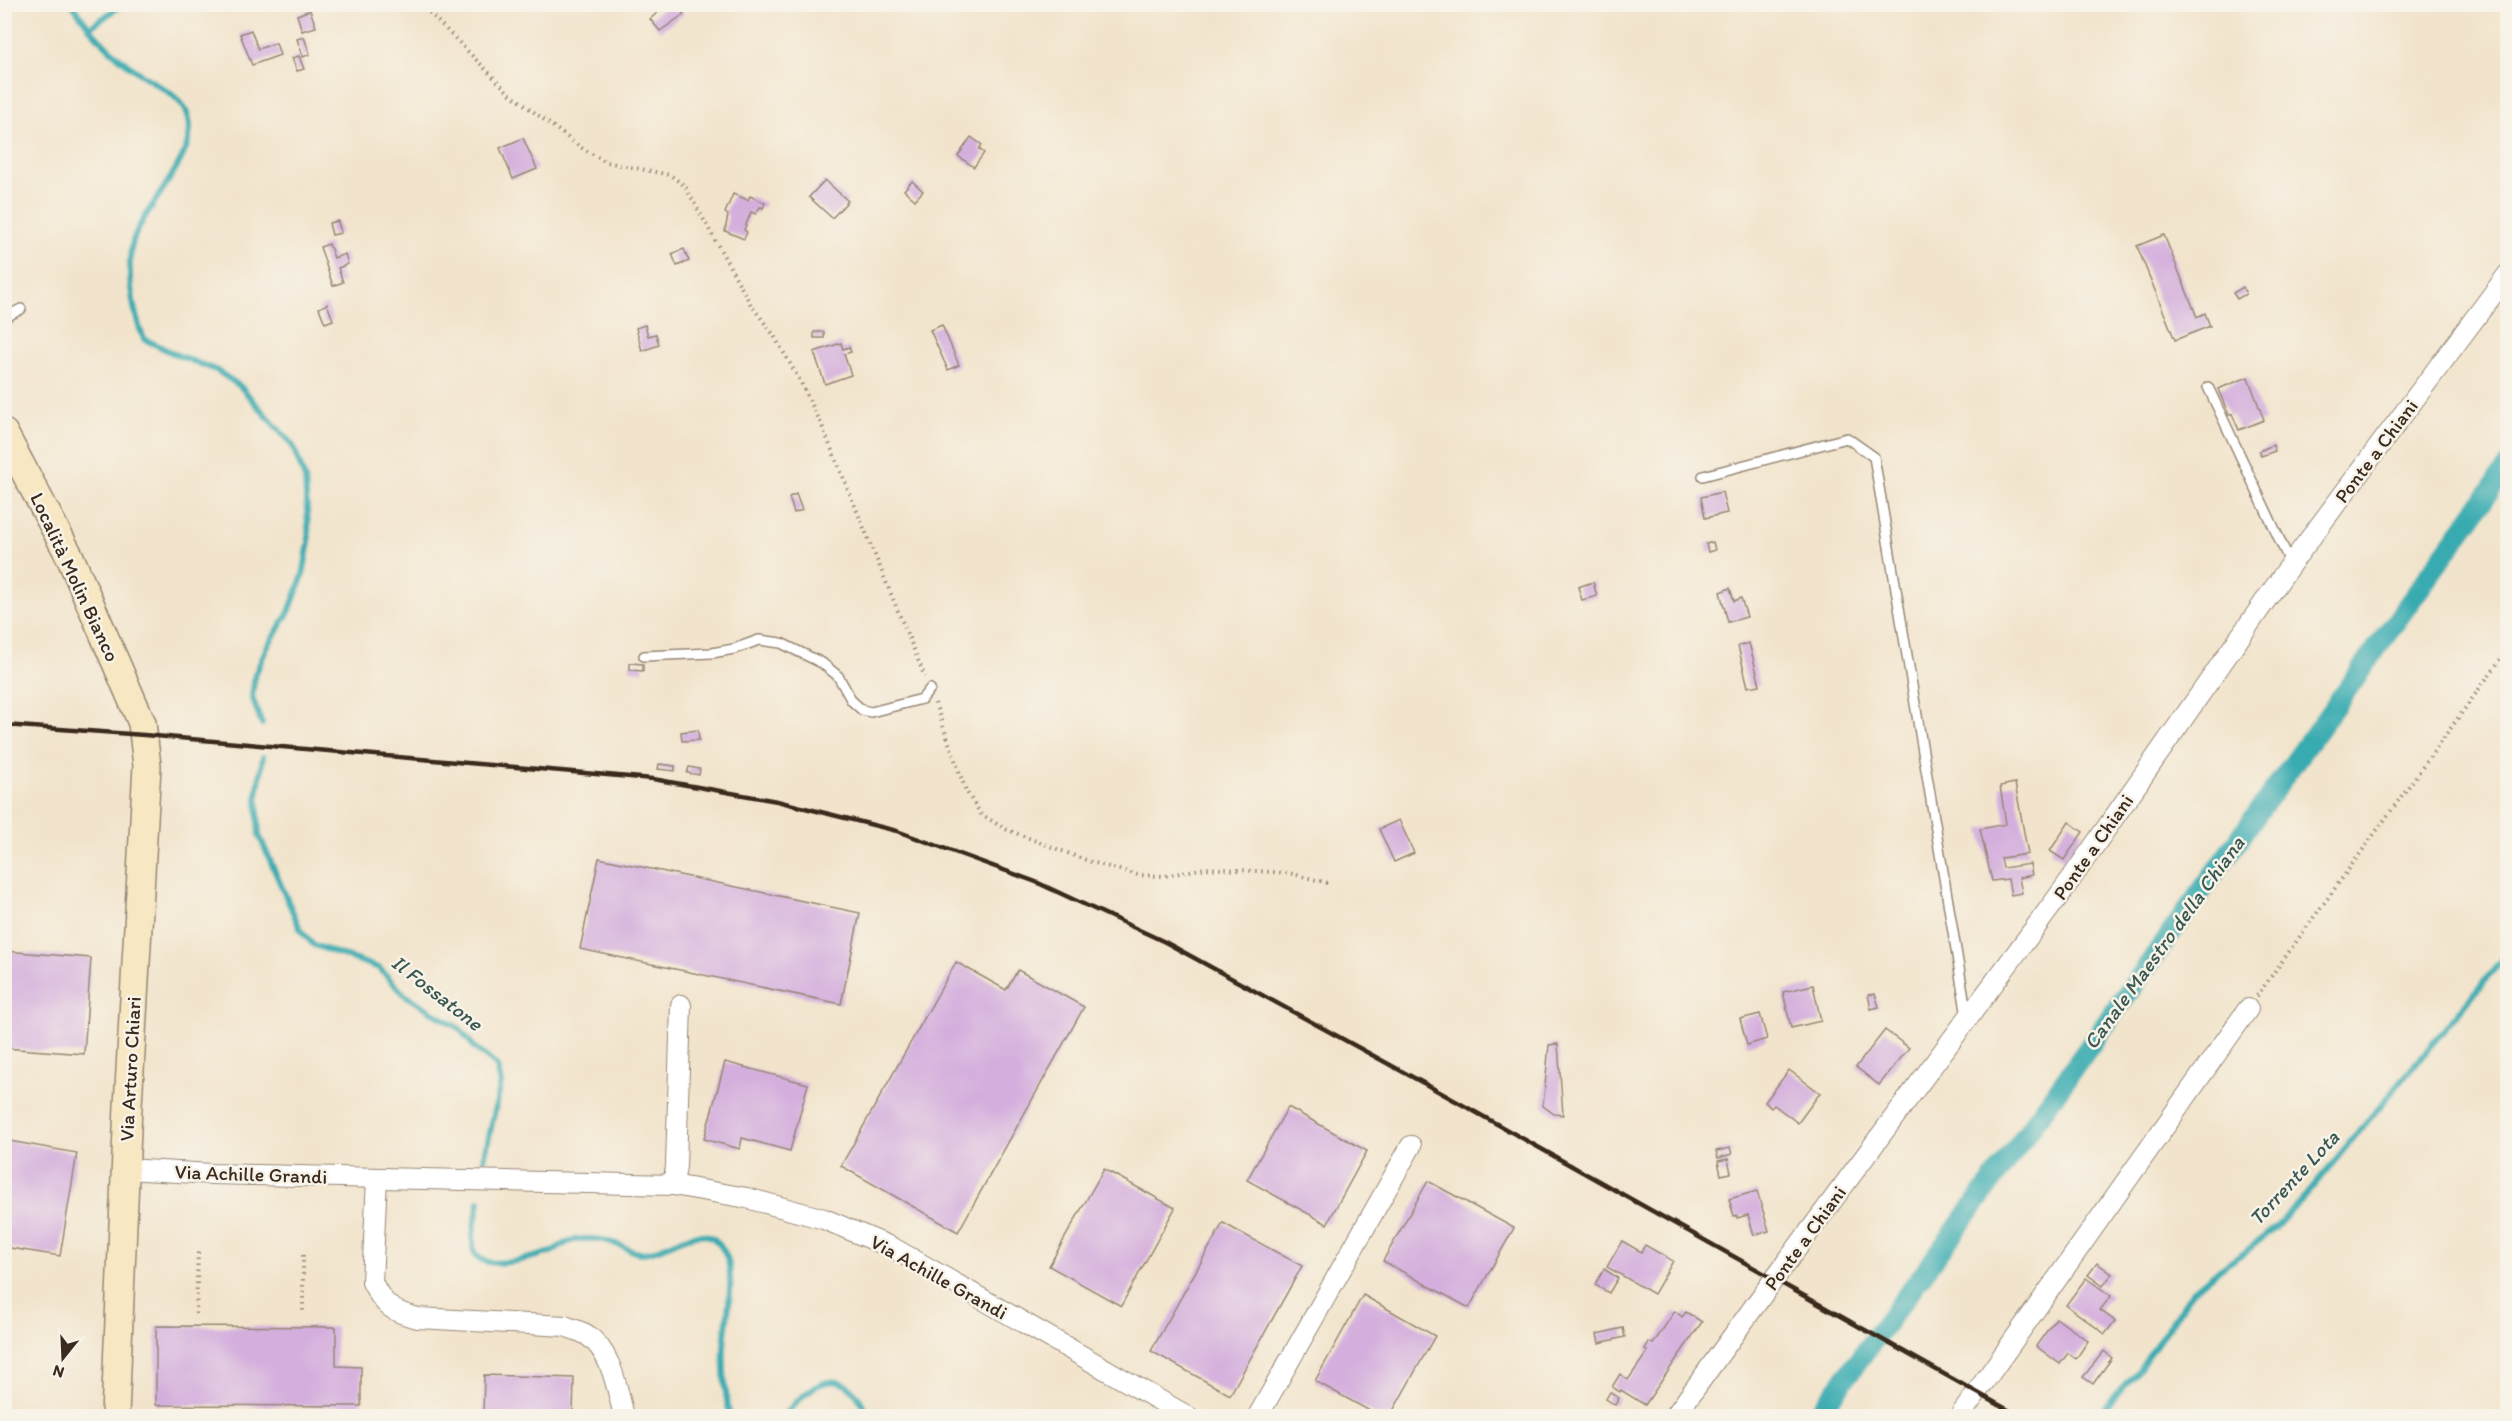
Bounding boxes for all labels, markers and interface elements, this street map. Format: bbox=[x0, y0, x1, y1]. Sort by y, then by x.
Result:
street label: Ponte a Chiani bbox=[2329, 394, 2423, 508]
street label: Località Molin Bianco bbox=[25, 489, 125, 665]
street label: Ponte a Chiani bbox=[2048, 790, 2138, 904]
water label: Canale Maestro della Chiana bbox=[2078, 831, 2250, 1054]
water label: Il Fossatone bbox=[387, 949, 488, 1036]
street label: Via Arturo Chiari bbox=[114, 996, 146, 1142]
water label: Torrente Lota bbox=[2243, 1124, 2344, 1230]
street label: Via Achille Grandi bbox=[174, 1159, 328, 1189]
street label: Ponte a Chiani bbox=[1759, 1181, 1851, 1295]
street label: Via Achille Grandi bbox=[866, 1229, 1012, 1325]
north arrow bbox=[33, 1328, 93, 1388]
text: N bbox=[50, 1361, 67, 1382]

